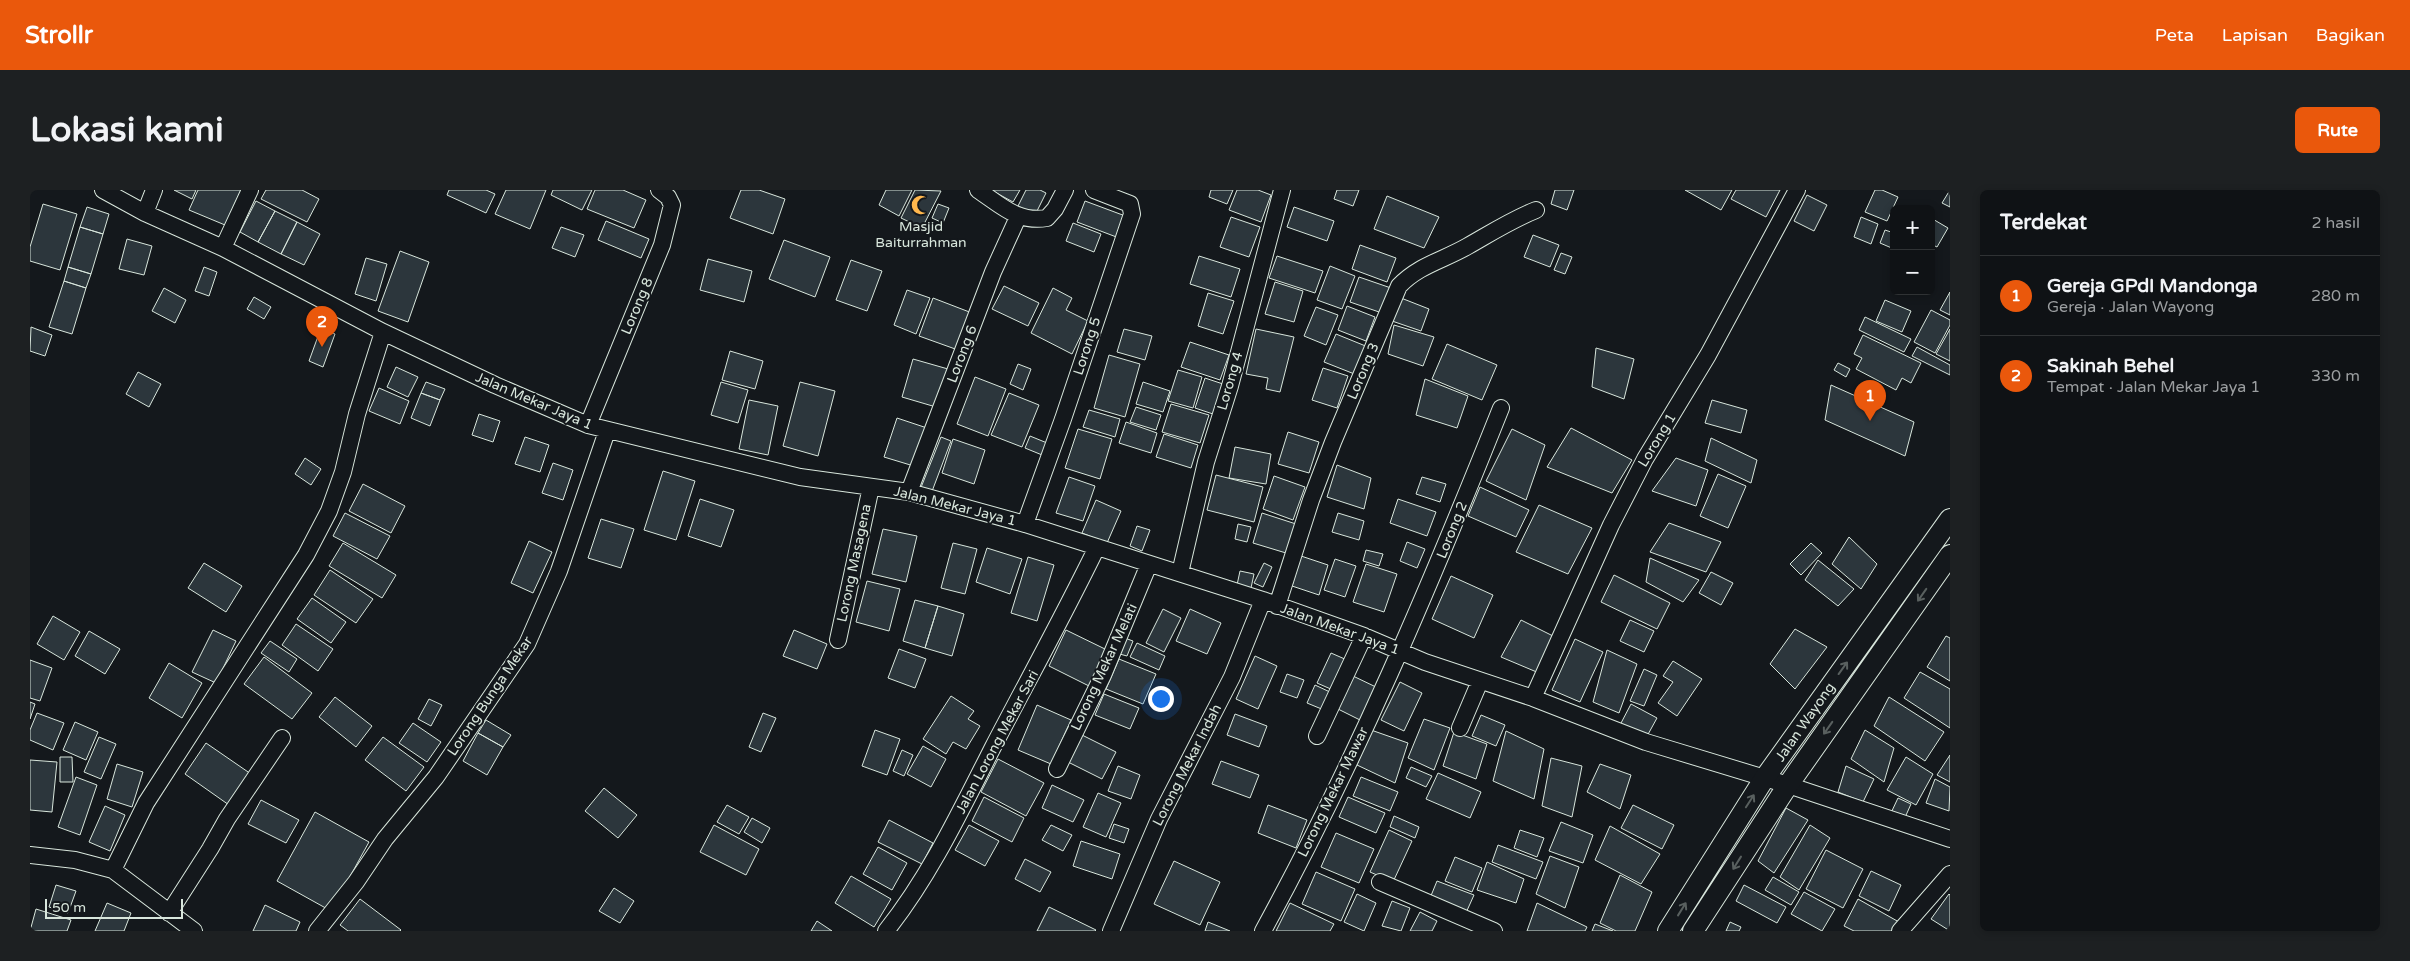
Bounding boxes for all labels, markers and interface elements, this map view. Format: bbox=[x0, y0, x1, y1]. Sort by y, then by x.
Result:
text: Strollr bbox=[25, 21, 93, 50]
text: Peta bbox=[2155, 24, 2194, 46]
text: Lapisan bbox=[2222, 24, 2288, 46]
text: Bagikan bbox=[2316, 24, 2385, 46]
button: Rute bbox=[2295, 107, 2380, 153]
text: Lokasi kami bbox=[30, 109, 224, 151]
mosque icon: Masjid Baiturrahman bbox=[910, 194, 932, 216]
map controls bbox=[1890, 205, 1935, 295]
button: + bbox=[1890, 205, 1935, 250]
text: Terdekat bbox=[2000, 210, 2087, 235]
text: 2 hasil bbox=[2311, 213, 2360, 233]
place label: Masjid Baiturrahman bbox=[875, 218, 967, 251]
button: − bbox=[1890, 250, 1935, 295]
street label: Lorong 8 bbox=[617, 275, 657, 337]
text: Gereja GPdI Mandonga bbox=[2047, 275, 2258, 297]
text: 1 bbox=[2011, 286, 2021, 306]
text: 280 m bbox=[2311, 286, 2360, 306]
text: Gereja · Jalan Wayong bbox=[2047, 297, 2214, 317]
pin: 2 bbox=[306, 306, 338, 347]
street label: Lorong 5 bbox=[1070, 315, 1104, 377]
street label: Lorong 6 bbox=[943, 323, 981, 385]
street label: Lorong 3 bbox=[1343, 340, 1383, 402]
street label: Lorong 4 bbox=[1214, 350, 1246, 412]
text: Sakinah Behel bbox=[2047, 355, 2174, 377]
text: 2 bbox=[2011, 366, 2021, 386]
text: 330 m bbox=[2311, 366, 2360, 386]
street label: Jalan Mekar Jaya 1 bbox=[473, 369, 595, 433]
text: Tempat · Jalan Mekar Jaya 1 bbox=[2047, 377, 2260, 397]
pin: 1 bbox=[1854, 380, 1886, 421]
street label: Lorong 1 bbox=[1634, 410, 1680, 470]
street label: Jalan Mekar Jaya 1 bbox=[892, 483, 1018, 529]
street label: Lorong 2 bbox=[1433, 499, 1471, 561]
street label: Lorong Masagena bbox=[833, 502, 875, 624]
one-way arrow bbox=[1917, 588, 1927, 602]
street label: Jalan Mekar Jaya 1 bbox=[1278, 600, 1402, 658]
street label: Lorong Mekar Melati bbox=[1067, 601, 1141, 733]
street label: Lorong Bunga Mekar bbox=[444, 633, 537, 759]
one-way arrow bbox=[1838, 661, 1848, 675]
street label: Jalan Lorong Mekar Sari bbox=[952, 667, 1042, 817]
street label: Jalan Wayong bbox=[1771, 679, 1839, 765]
your location bbox=[1148, 686, 1174, 712]
street label: Lorong Mekar Indah bbox=[1149, 701, 1225, 829]
one-way arrow bbox=[1823, 720, 1833, 734]
street label: Lorong Mekar Mawar bbox=[1294, 724, 1372, 860]
one-way arrow bbox=[1745, 795, 1755, 809]
one-way arrow bbox=[1732, 855, 1742, 869]
scale bar bbox=[45, 896, 182, 919]
text: 50 m bbox=[52, 899, 86, 916]
one-way arrow bbox=[1677, 902, 1687, 916]

